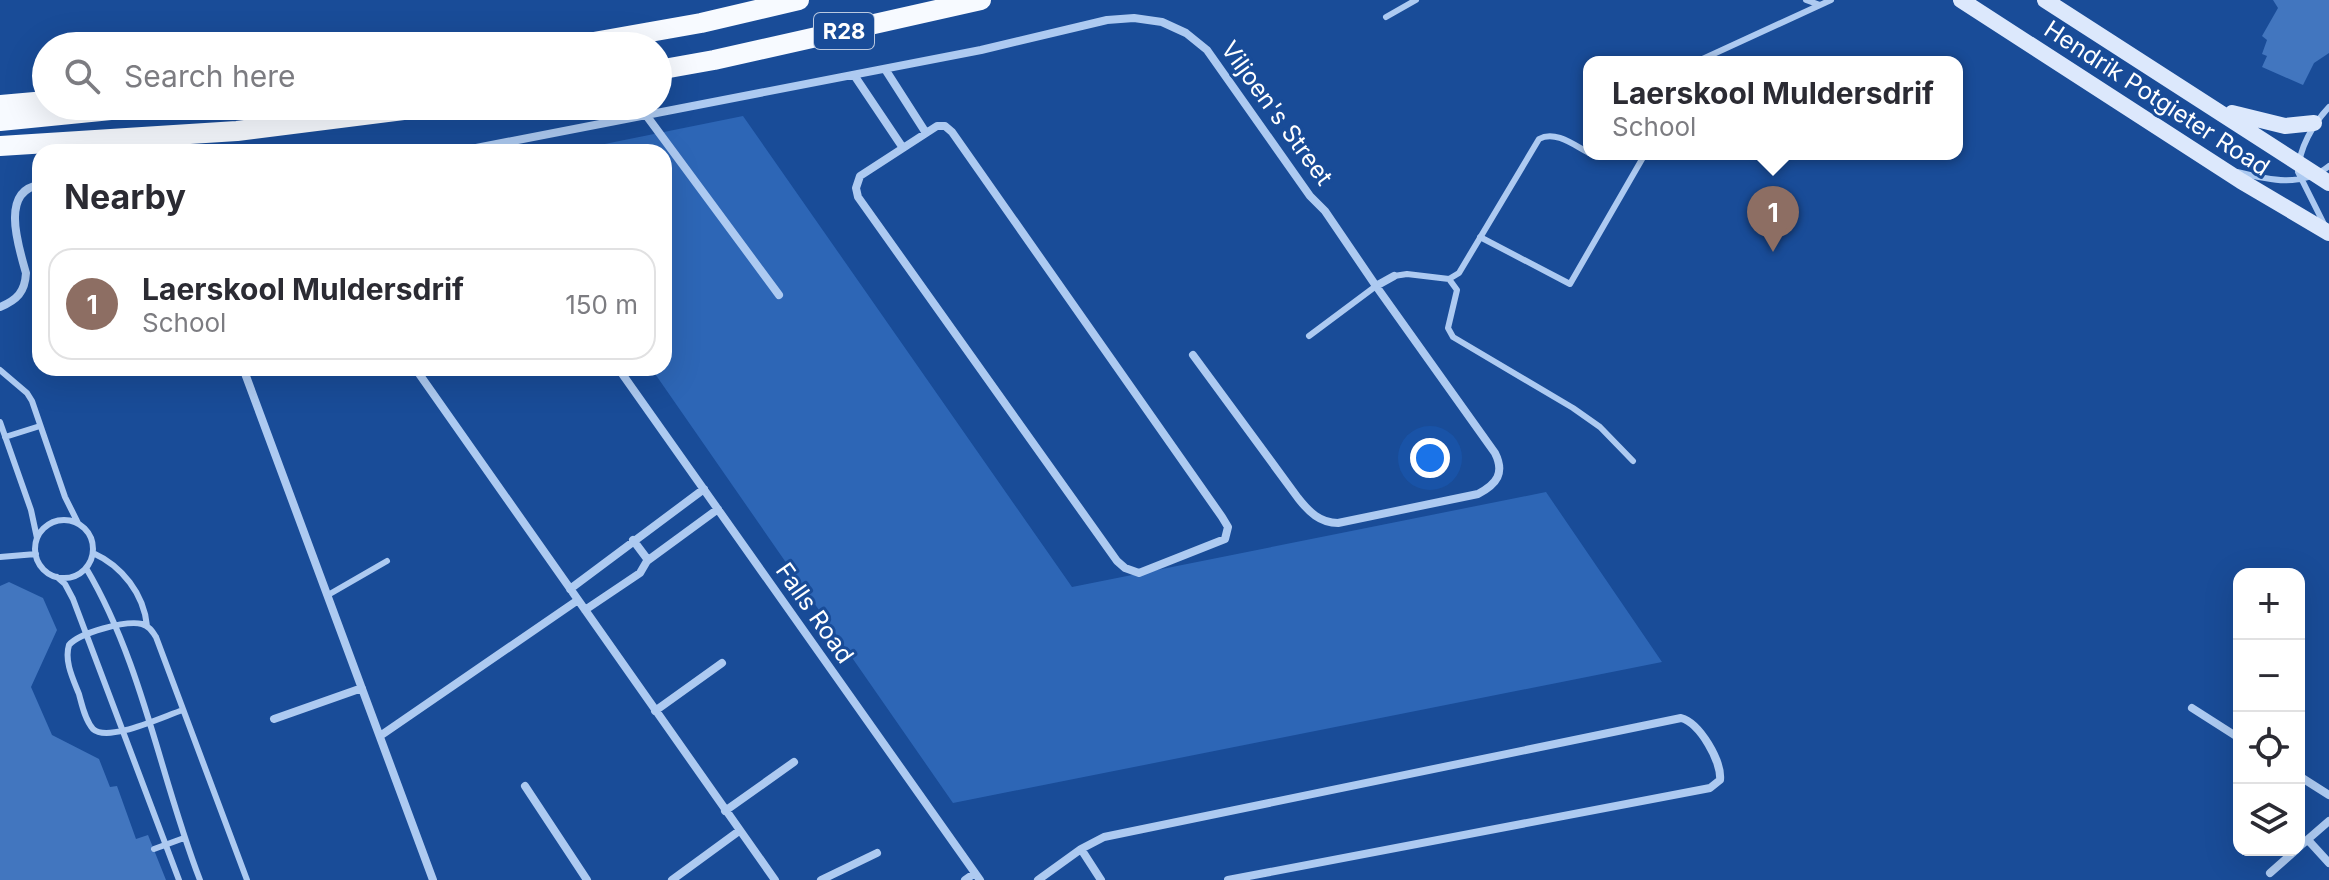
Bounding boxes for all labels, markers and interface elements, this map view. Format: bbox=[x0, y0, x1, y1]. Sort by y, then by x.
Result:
road number: R28 bbox=[814, 13, 874, 49]
street label: Hendrik Potgieter Road bbox=[2039, 14, 2275, 182]
search box bbox=[32, 32, 672, 120]
street label: Viljoen's Street bbox=[1215, 35, 1339, 191]
icon: search bbox=[60, 54, 104, 98]
popup bbox=[1583, 56, 1963, 160]
text: Search here bbox=[124, 58, 296, 94]
text: Laerskool Muldersdrif bbox=[1612, 75, 1934, 111]
text: School bbox=[1612, 111, 1696, 142]
text: Nearby bbox=[64, 176, 186, 217]
pin: 1 bbox=[1747, 186, 1799, 252]
text: Laerskool Muldersdrif bbox=[142, 271, 464, 307]
text: 1 bbox=[86, 289, 98, 320]
text: 150 m bbox=[565, 289, 638, 320]
text: School bbox=[142, 307, 226, 338]
your location bbox=[1410, 438, 1450, 478]
street label: Falls Road bbox=[770, 557, 860, 669]
map controls bbox=[2233, 568, 2305, 856]
button: + bbox=[2233, 568, 2305, 640]
button: − bbox=[2233, 640, 2305, 712]
button: locate bbox=[2233, 712, 2305, 784]
button: layers bbox=[2233, 784, 2305, 856]

